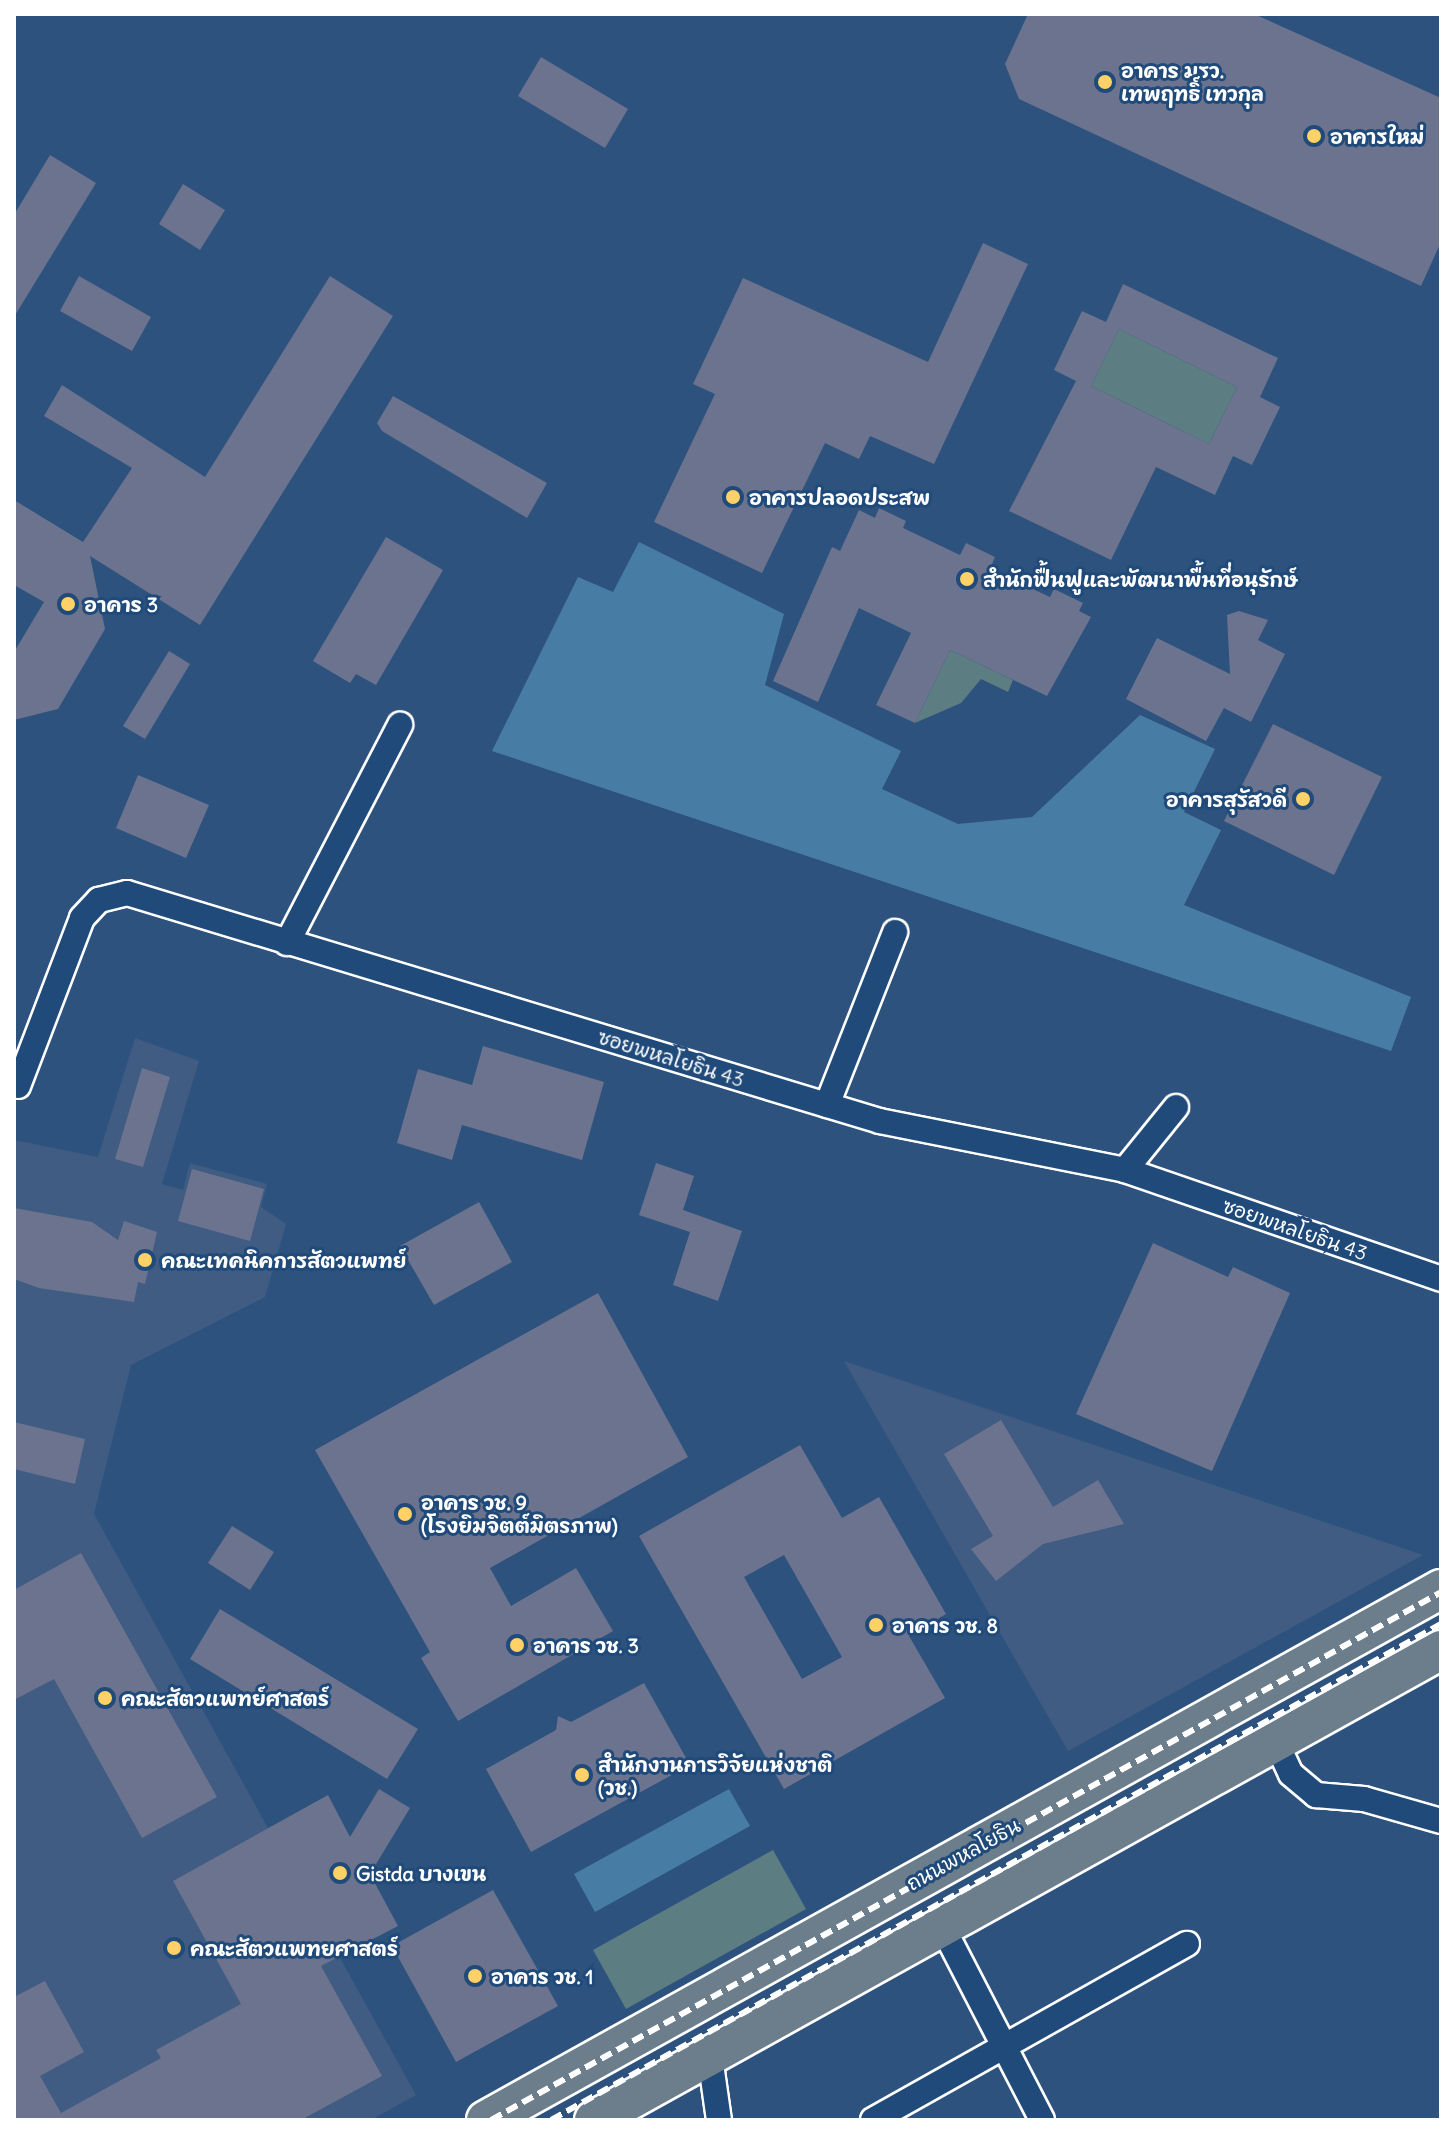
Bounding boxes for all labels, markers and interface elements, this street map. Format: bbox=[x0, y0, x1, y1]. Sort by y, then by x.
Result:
place label: อาคาร มรว. เทพฤทธิ์ เทวกุล bbox=[1121, 58, 1264, 105]
marker: อาคาร มรว. เทพฤทธิ์ เทวกุล bbox=[1096, 73, 1114, 91]
place label: อาคารใหม่ bbox=[1330, 124, 1424, 148]
marker: อาคารใหม่ bbox=[1305, 127, 1323, 145]
place label: อาคารปลอดประสพ bbox=[749, 485, 930, 509]
marker: อาคารปลอดประสพ bbox=[724, 488, 742, 506]
place label: สำนักฟื้นฟูและพัฒนาพื้นที่อนุรักษ์ bbox=[983, 567, 1298, 591]
marker: สำนักฟื้นฟูและพัฒนาพื้นที่อนุรักษ์ bbox=[958, 570, 976, 588]
place label: อาคาร 3 bbox=[84, 592, 158, 616]
marker: อาคาร 3 bbox=[59, 595, 77, 613]
place label: อาคารสุรัสวดี bbox=[1166, 787, 1287, 811]
marker: อาคารสุรัสวดี bbox=[1294, 790, 1312, 808]
street label: ซอยพหลโยธิน 43 bbox=[595, 1024, 747, 1092]
street label: ซอยพหลโยธิน 43 bbox=[1219, 1193, 1371, 1265]
place label: คณะเทคนิคการสัตวแพทย์ bbox=[161, 1248, 406, 1272]
marker: คณะเทคนิคการสัตวแพทย์ bbox=[136, 1251, 154, 1269]
place label: อาคาร วช. 9 (โรงยิมจิตต์มิตรภาพ) bbox=[421, 1490, 618, 1537]
marker: อาคาร วช. 9 (โรงยิมจิตต์มิตรภาพ) bbox=[396, 1505, 414, 1523]
place label: อาคาร วช. 8 bbox=[892, 1613, 998, 1637]
marker: อาคาร วช. 8 bbox=[867, 1616, 885, 1634]
place label: อาคาร วช. 3 bbox=[533, 1633, 639, 1657]
marker: อาคาร วช. 3 bbox=[508, 1636, 526, 1654]
place label: คณะสัตวแพทย์ศาสตร์ bbox=[121, 1686, 329, 1710]
marker: คณะสัตวแพทย์ศาสตร์ bbox=[96, 1689, 114, 1707]
place label: สำนักงานการวิจัยแห่งชาติ (วช.) bbox=[598, 1752, 832, 1799]
marker: สำนักงานการวิจัยแห่งชาติ (วช.) bbox=[573, 1766, 591, 1784]
street label: ถนนพหลโยธิน bbox=[902, 1813, 1024, 1895]
place label: Gistda บางเขน bbox=[356, 1861, 486, 1885]
marker: Gistda บางเขน bbox=[331, 1864, 349, 1882]
place label: คณะสัตวแพทยศาสตร์ bbox=[190, 1936, 398, 1960]
marker: คณะสัตวแพทยศาสตร์ bbox=[165, 1939, 183, 1957]
place label: อาคาร วช. 1 bbox=[491, 1964, 593, 1988]
marker: อาคาร วช. 1 bbox=[466, 1967, 484, 1985]

